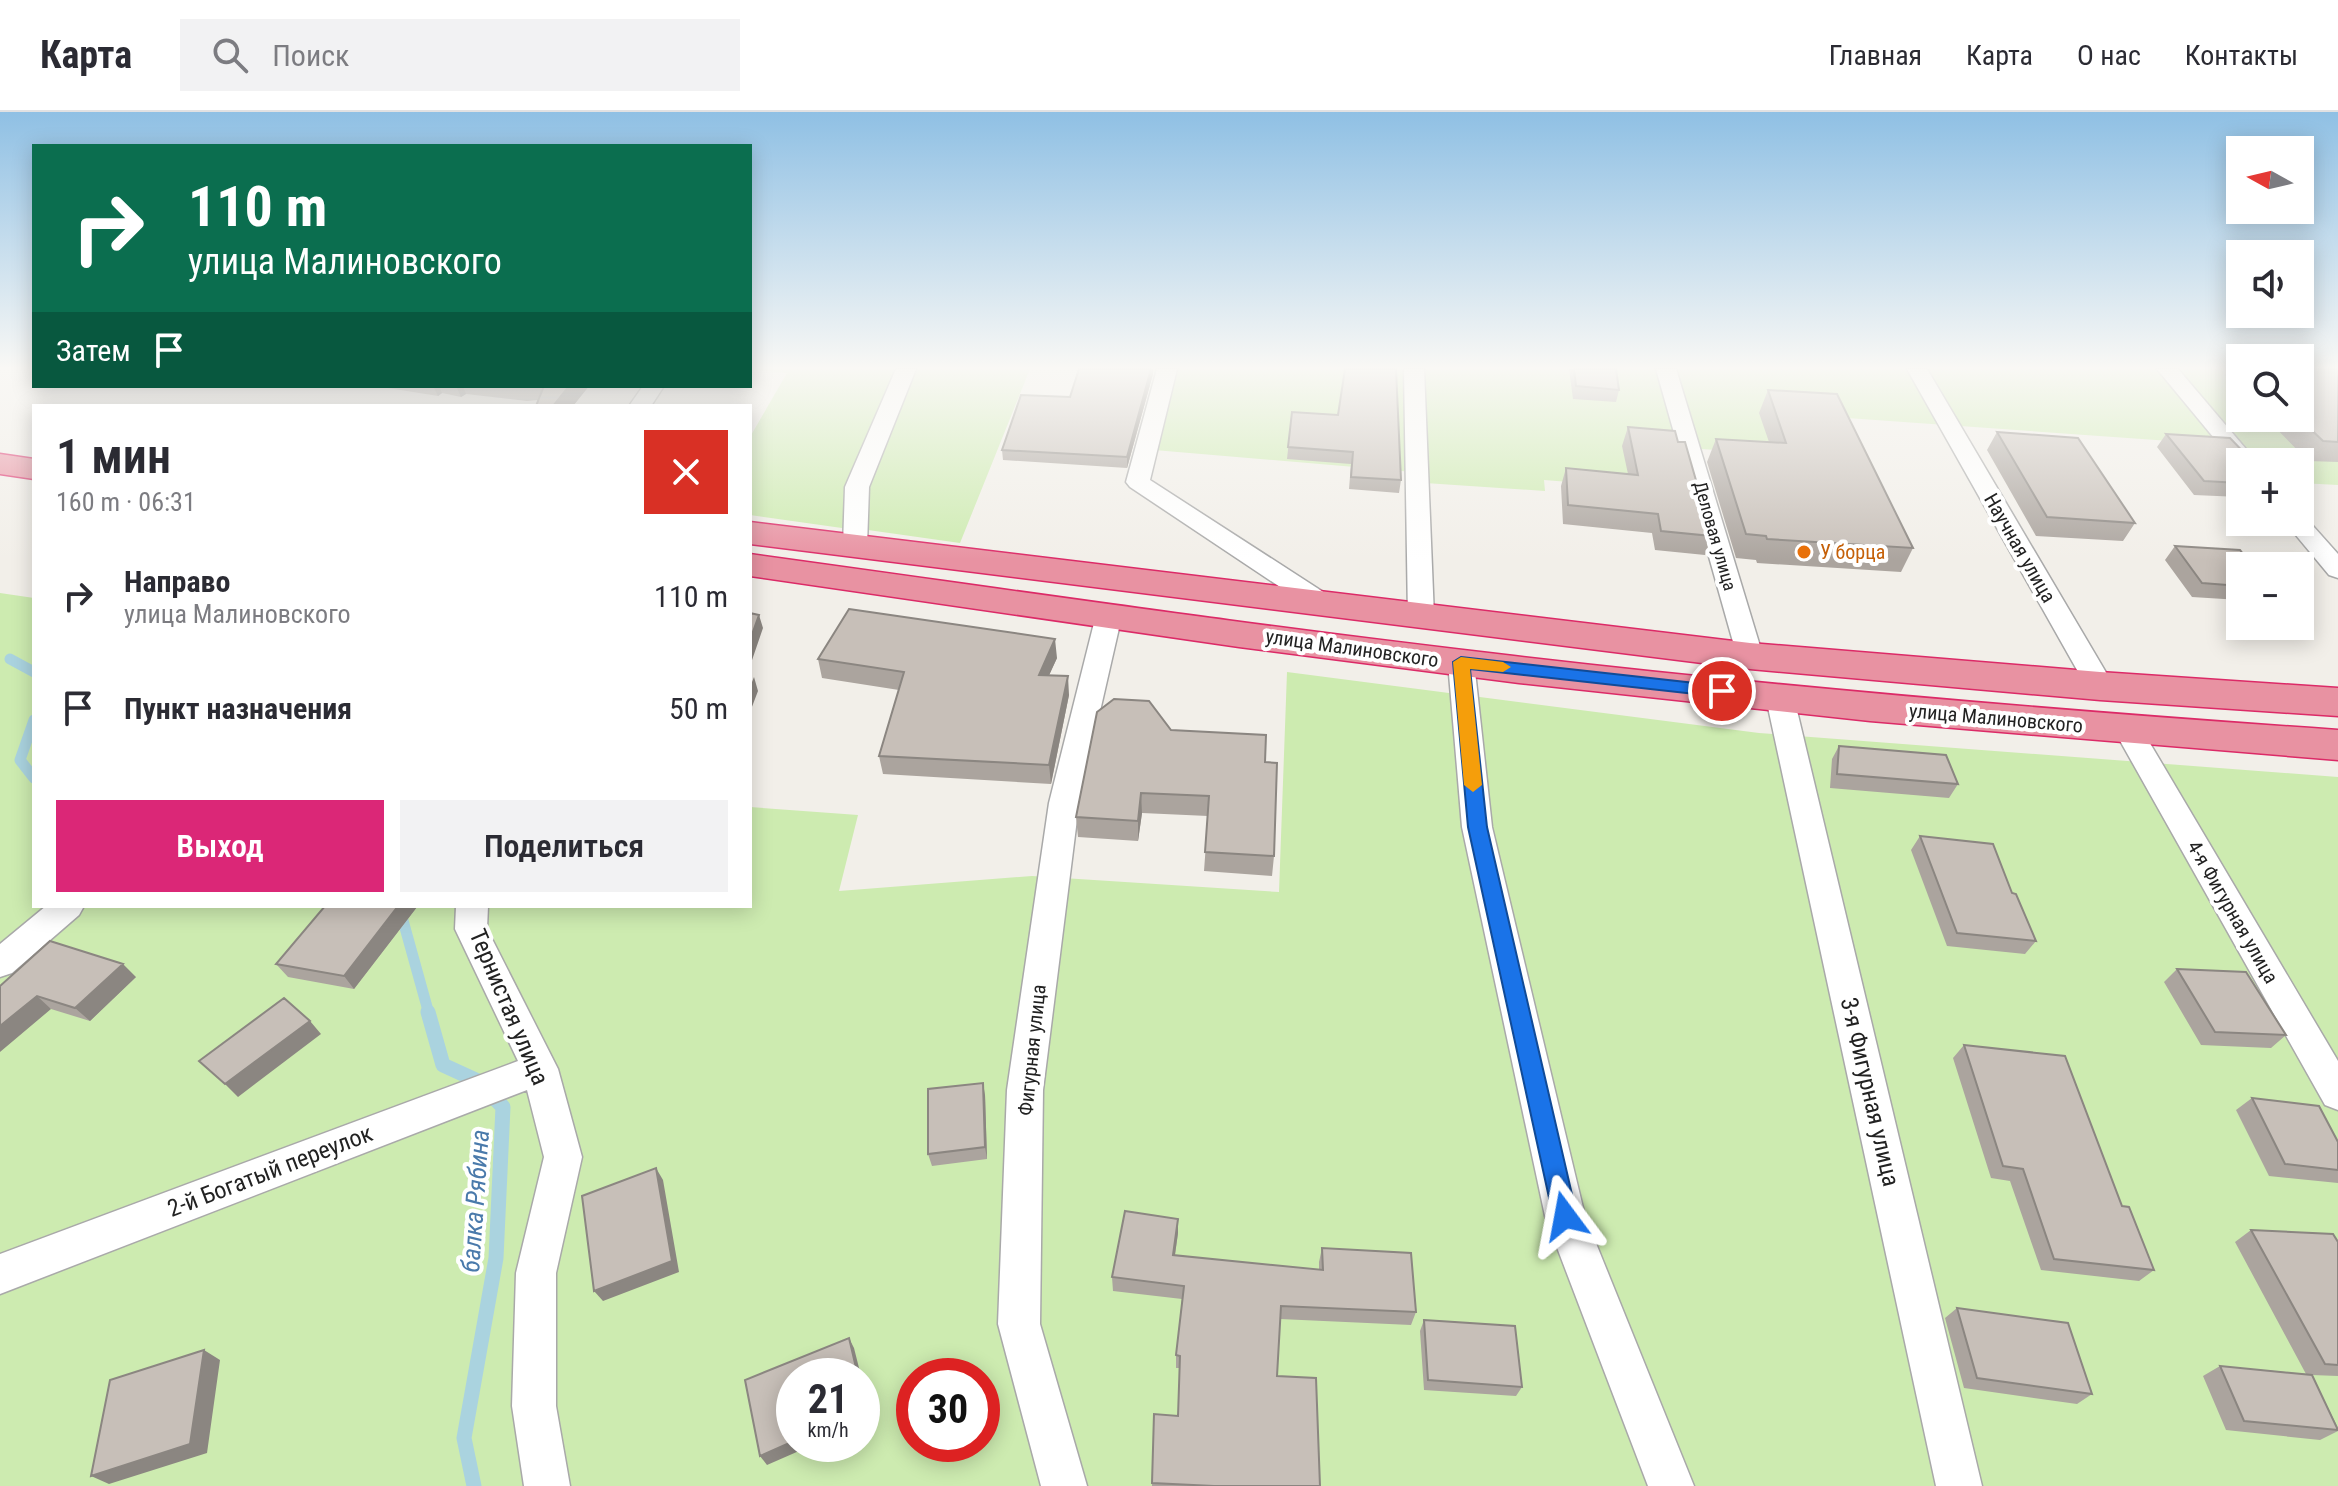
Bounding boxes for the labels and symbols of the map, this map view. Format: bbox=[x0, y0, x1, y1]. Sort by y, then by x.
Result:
north arrow bbox=[2226, 136, 2314, 224]
street label: Деловая улица bbox=[1690, 479, 1741, 593]
street label: Научная улица bbox=[1979, 489, 2061, 607]
place label: У борца bbox=[1820, 540, 1885, 564]
marker: У борца bbox=[1795, 543, 1813, 561]
street label: улица Малиновского bbox=[1264, 624, 1440, 672]
pin bbox=[1688, 657, 1756, 725]
street label: улица Малиновского bbox=[1908, 698, 2084, 738]
street label: 4-я Фигурная улица bbox=[2182, 836, 2284, 988]
street label: Тернистая улица bbox=[464, 925, 554, 1089]
street label: Фигурная улица bbox=[1013, 983, 1051, 1117]
street label: 3-я Фигурная улица bbox=[1835, 995, 1905, 1189]
street label: 2-й Богатый переулок bbox=[164, 1119, 377, 1223]
water label: балка Рябина bbox=[455, 1129, 495, 1273]
position arrow bbox=[1523, 1174, 1607, 1258]
speed limit sign: 30 bbox=[896, 1358, 1000, 1462]

